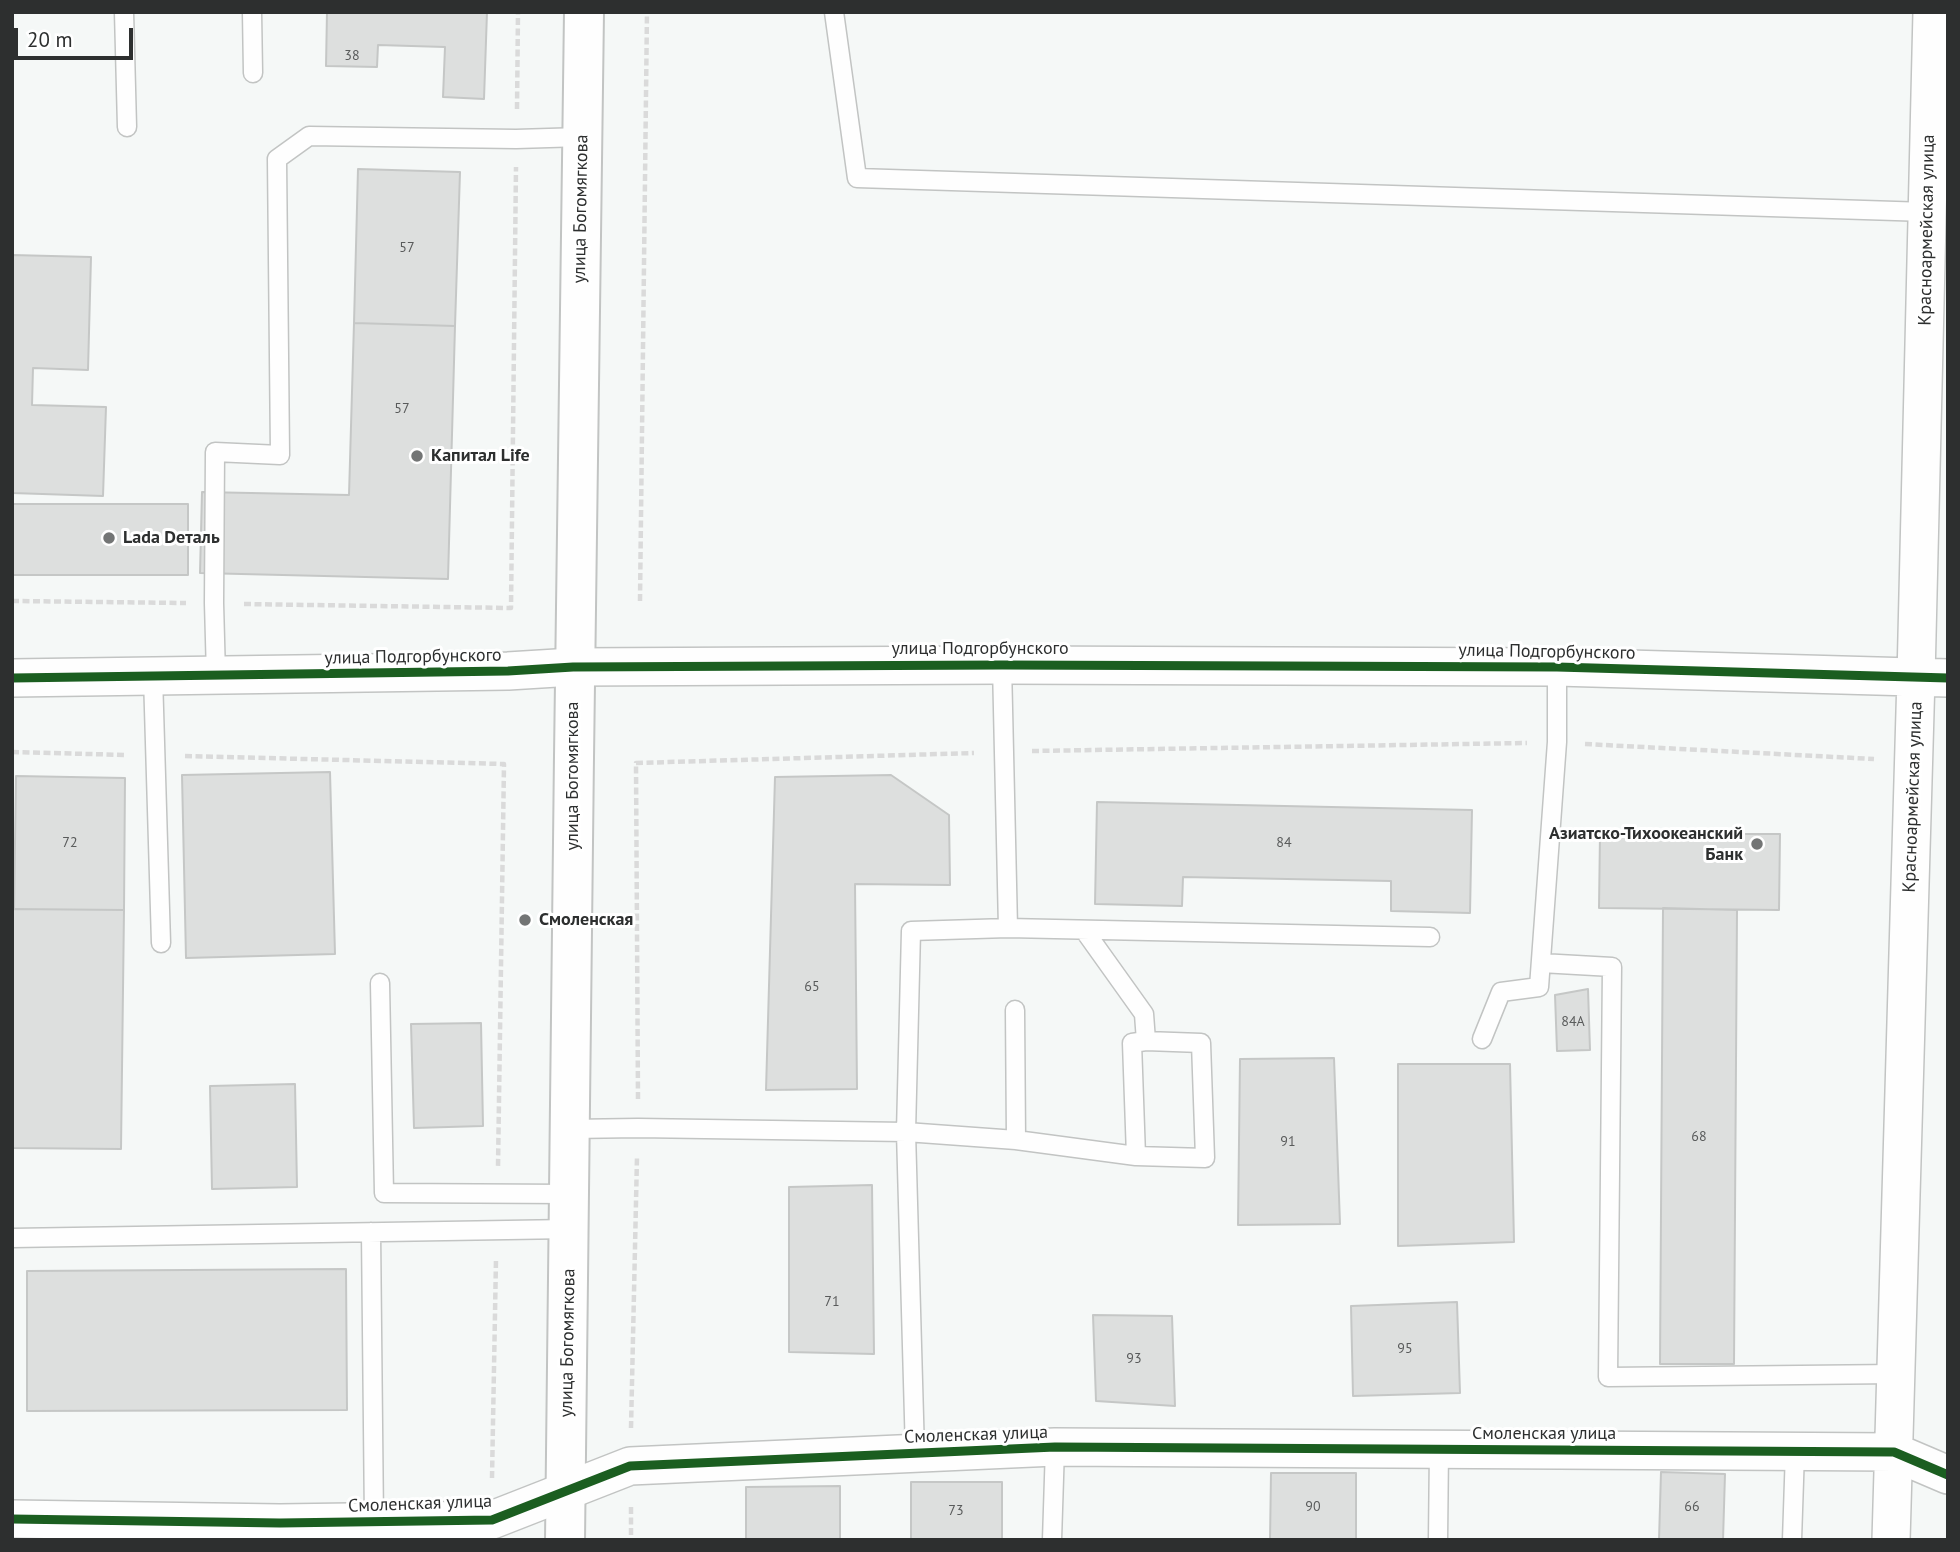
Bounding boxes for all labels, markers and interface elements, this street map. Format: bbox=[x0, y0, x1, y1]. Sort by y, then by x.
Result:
scale bar bbox=[18, 14, 136, 58]
text: 20 m bbox=[27, 26, 73, 53]
house number: 38 bbox=[344, 48, 360, 64]
street label: улица Богомягкова bbox=[569, 134, 593, 284]
street label: Красноармейская улица bbox=[1915, 134, 1939, 326]
house number: 57 bbox=[399, 240, 415, 256]
house number: 57 bbox=[394, 401, 410, 417]
place label: Капитал Life bbox=[431, 445, 530, 467]
marker: Капитал Life bbox=[409, 448, 425, 464]
place label: Lada Dеталь bbox=[123, 527, 220, 549]
marker: Lada Dеталь bbox=[101, 530, 117, 546]
street label: улица Подгорбунского bbox=[891, 638, 1069, 660]
street label: улица Подгорбунского bbox=[1458, 640, 1636, 664]
street label: улица Подгорбунского bbox=[324, 645, 502, 669]
street label: Красноармейская улица bbox=[1899, 701, 1927, 893]
street label: улица Богомягкова bbox=[562, 702, 584, 850]
place label: Азиатско-Тихоокеанский Банк bbox=[1549, 823, 1743, 866]
house number: 72 bbox=[62, 835, 78, 851]
house number: 84 bbox=[1276, 835, 1292, 851]
marker: Азиатско-Тихоокеанский Банк bbox=[1749, 836, 1765, 852]
place label: Смоленская bbox=[539, 909, 633, 931]
marker: Смоленская bbox=[517, 912, 533, 928]
house number: 65 bbox=[804, 979, 820, 995]
house number: 84А bbox=[1561, 1014, 1585, 1030]
house number: 68 bbox=[1691, 1129, 1707, 1145]
house number: 91 bbox=[1280, 1134, 1296, 1150]
street label: улица Богомягкова bbox=[556, 1268, 580, 1418]
house number: 71 bbox=[824, 1294, 840, 1310]
house number: 95 bbox=[1397, 1341, 1413, 1357]
house number: 93 bbox=[1126, 1351, 1142, 1367]
street label: Смоленская улица bbox=[904, 1422, 1048, 1448]
street label: Смоленская улица bbox=[1472, 1423, 1616, 1445]
street label: Смоленская улица bbox=[348, 1491, 492, 1517]
house number: 90 bbox=[1305, 1499, 1321, 1515]
house number: 66 bbox=[1684, 1499, 1700, 1515]
house number: 73 bbox=[948, 1503, 964, 1519]

